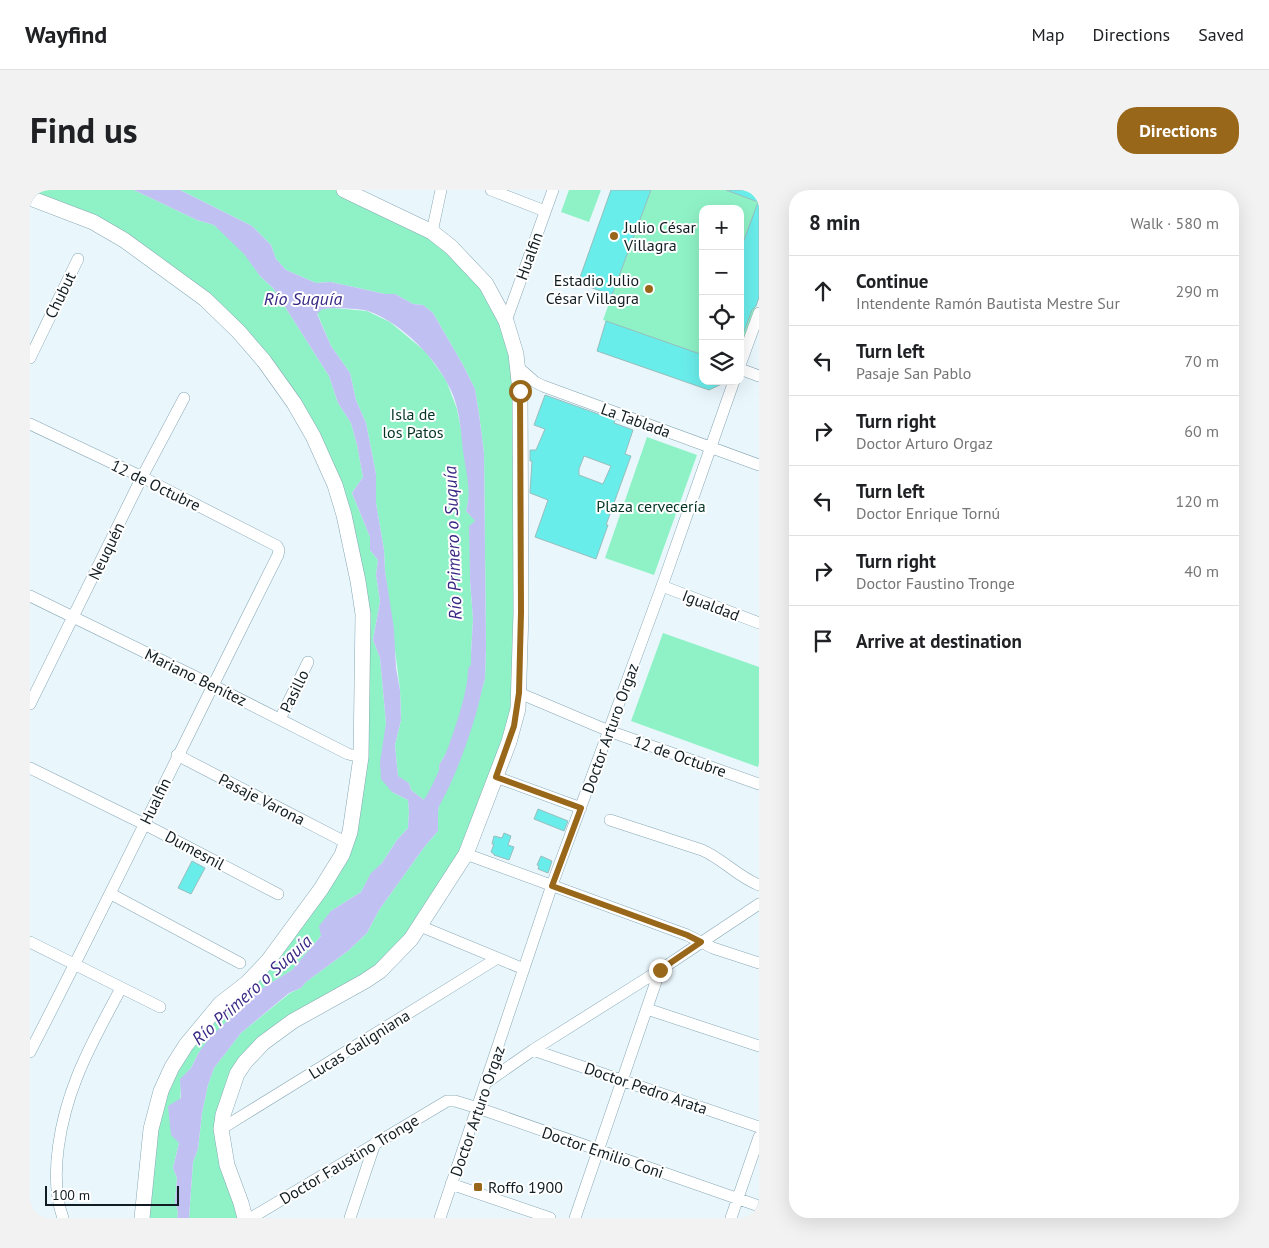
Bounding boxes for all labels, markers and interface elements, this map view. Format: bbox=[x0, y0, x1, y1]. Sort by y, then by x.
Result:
text: Wayfind bbox=[25, 19, 107, 50]
text: Map bbox=[1032, 23, 1064, 46]
text: Directions bbox=[1092, 23, 1170, 46]
text: Saved bbox=[1198, 23, 1244, 46]
text: Find us bbox=[30, 107, 138, 153]
button: Directions bbox=[1117, 107, 1239, 154]
map controls bbox=[699, 205, 744, 385]
button: + bbox=[699, 205, 744, 250]
text: 8 min bbox=[809, 209, 860, 236]
text: Walk · 580 m bbox=[1130, 213, 1219, 233]
place label: Julio César Villagra bbox=[623, 217, 696, 255]
street label: Hualfin bbox=[511, 229, 547, 283]
marker: Julio César Villagra bbox=[608, 230, 620, 242]
button: − bbox=[699, 250, 744, 295]
street label: Chubut bbox=[40, 268, 80, 321]
text: Continue bbox=[856, 269, 928, 293]
place label: Estadio Julio César Villagra bbox=[546, 270, 639, 308]
icon: ahead bbox=[809, 277, 837, 305]
text: 290 m bbox=[1176, 281, 1219, 301]
marker: Estadio Julio César Villagra bbox=[643, 283, 655, 295]
water label: Río Suquía bbox=[264, 287, 342, 310]
text: Intendente Ramón Bautista Mestre Sur bbox=[856, 293, 1120, 313]
button: locate bbox=[699, 295, 744, 340]
text: Turn left bbox=[856, 339, 925, 363]
button: layers bbox=[699, 340, 744, 385]
icon: left bbox=[809, 347, 837, 375]
text: 70 m bbox=[1184, 351, 1219, 371]
text: Pasaje San Pablo bbox=[856, 363, 971, 383]
route start bbox=[509, 380, 532, 403]
street label: La Tablada bbox=[598, 398, 674, 442]
park label: Isla de los Patos bbox=[382, 404, 444, 442]
text: Turn right bbox=[856, 409, 936, 433]
icon: right bbox=[809, 417, 837, 445]
text: 60 m bbox=[1184, 421, 1219, 441]
text: Doctor Arturo Orgaz bbox=[856, 433, 993, 453]
street label: 12 de Octubre bbox=[108, 455, 204, 515]
water label: Río Primero o Suquía bbox=[438, 465, 467, 620]
text: Turn left bbox=[856, 479, 925, 503]
icon: left bbox=[809, 487, 837, 515]
text: 120 m bbox=[1176, 491, 1219, 511]
park label: Plaza cervecería bbox=[596, 496, 706, 516]
text: Doctor Enrique Tornú bbox=[856, 503, 1000, 523]
street label: Neuquén bbox=[84, 519, 128, 583]
text: Turn right bbox=[856, 549, 936, 573]
icon: right bbox=[809, 557, 837, 585]
text: 40 m bbox=[1184, 561, 1219, 581]
text: Doctor Faustino Tronge bbox=[856, 573, 1015, 593]
street label: Igualdad bbox=[680, 585, 742, 625]
icon: arrive bbox=[809, 627, 837, 655]
text: Arrive at destination bbox=[856, 629, 1022, 653]
street label: Mariano Benítez bbox=[142, 644, 250, 710]
street label: Doctor Arturo Orgaz bbox=[577, 660, 643, 796]
street label: Pasillo bbox=[275, 666, 313, 716]
street label: 12 de Octubre bbox=[631, 731, 729, 781]
street label: Pasaje Varona bbox=[216, 769, 308, 829]
street label: Hualfin bbox=[135, 774, 175, 828]
street label: Dumesnil bbox=[162, 826, 229, 874]
water label: Río Primero o Suquía bbox=[187, 929, 317, 1050]
route end bbox=[649, 959, 672, 982]
street label: Lucas Galigniana bbox=[305, 1005, 413, 1083]
street label: Doctor Arturo Orgaz bbox=[445, 1043, 509, 1179]
street label: Doctor Pedro Arata bbox=[582, 1058, 710, 1118]
street label: Doctor Faustino Tronge bbox=[276, 1110, 422, 1208]
street label: Doctor Emilio Coni bbox=[539, 1122, 667, 1182]
place label: Roffo 1900 bbox=[488, 1177, 563, 1197]
marker: Roffo 1900 bbox=[472, 1181, 484, 1193]
scale bar bbox=[45, 1183, 179, 1206]
text: 100 m bbox=[52, 1186, 90, 1204]

